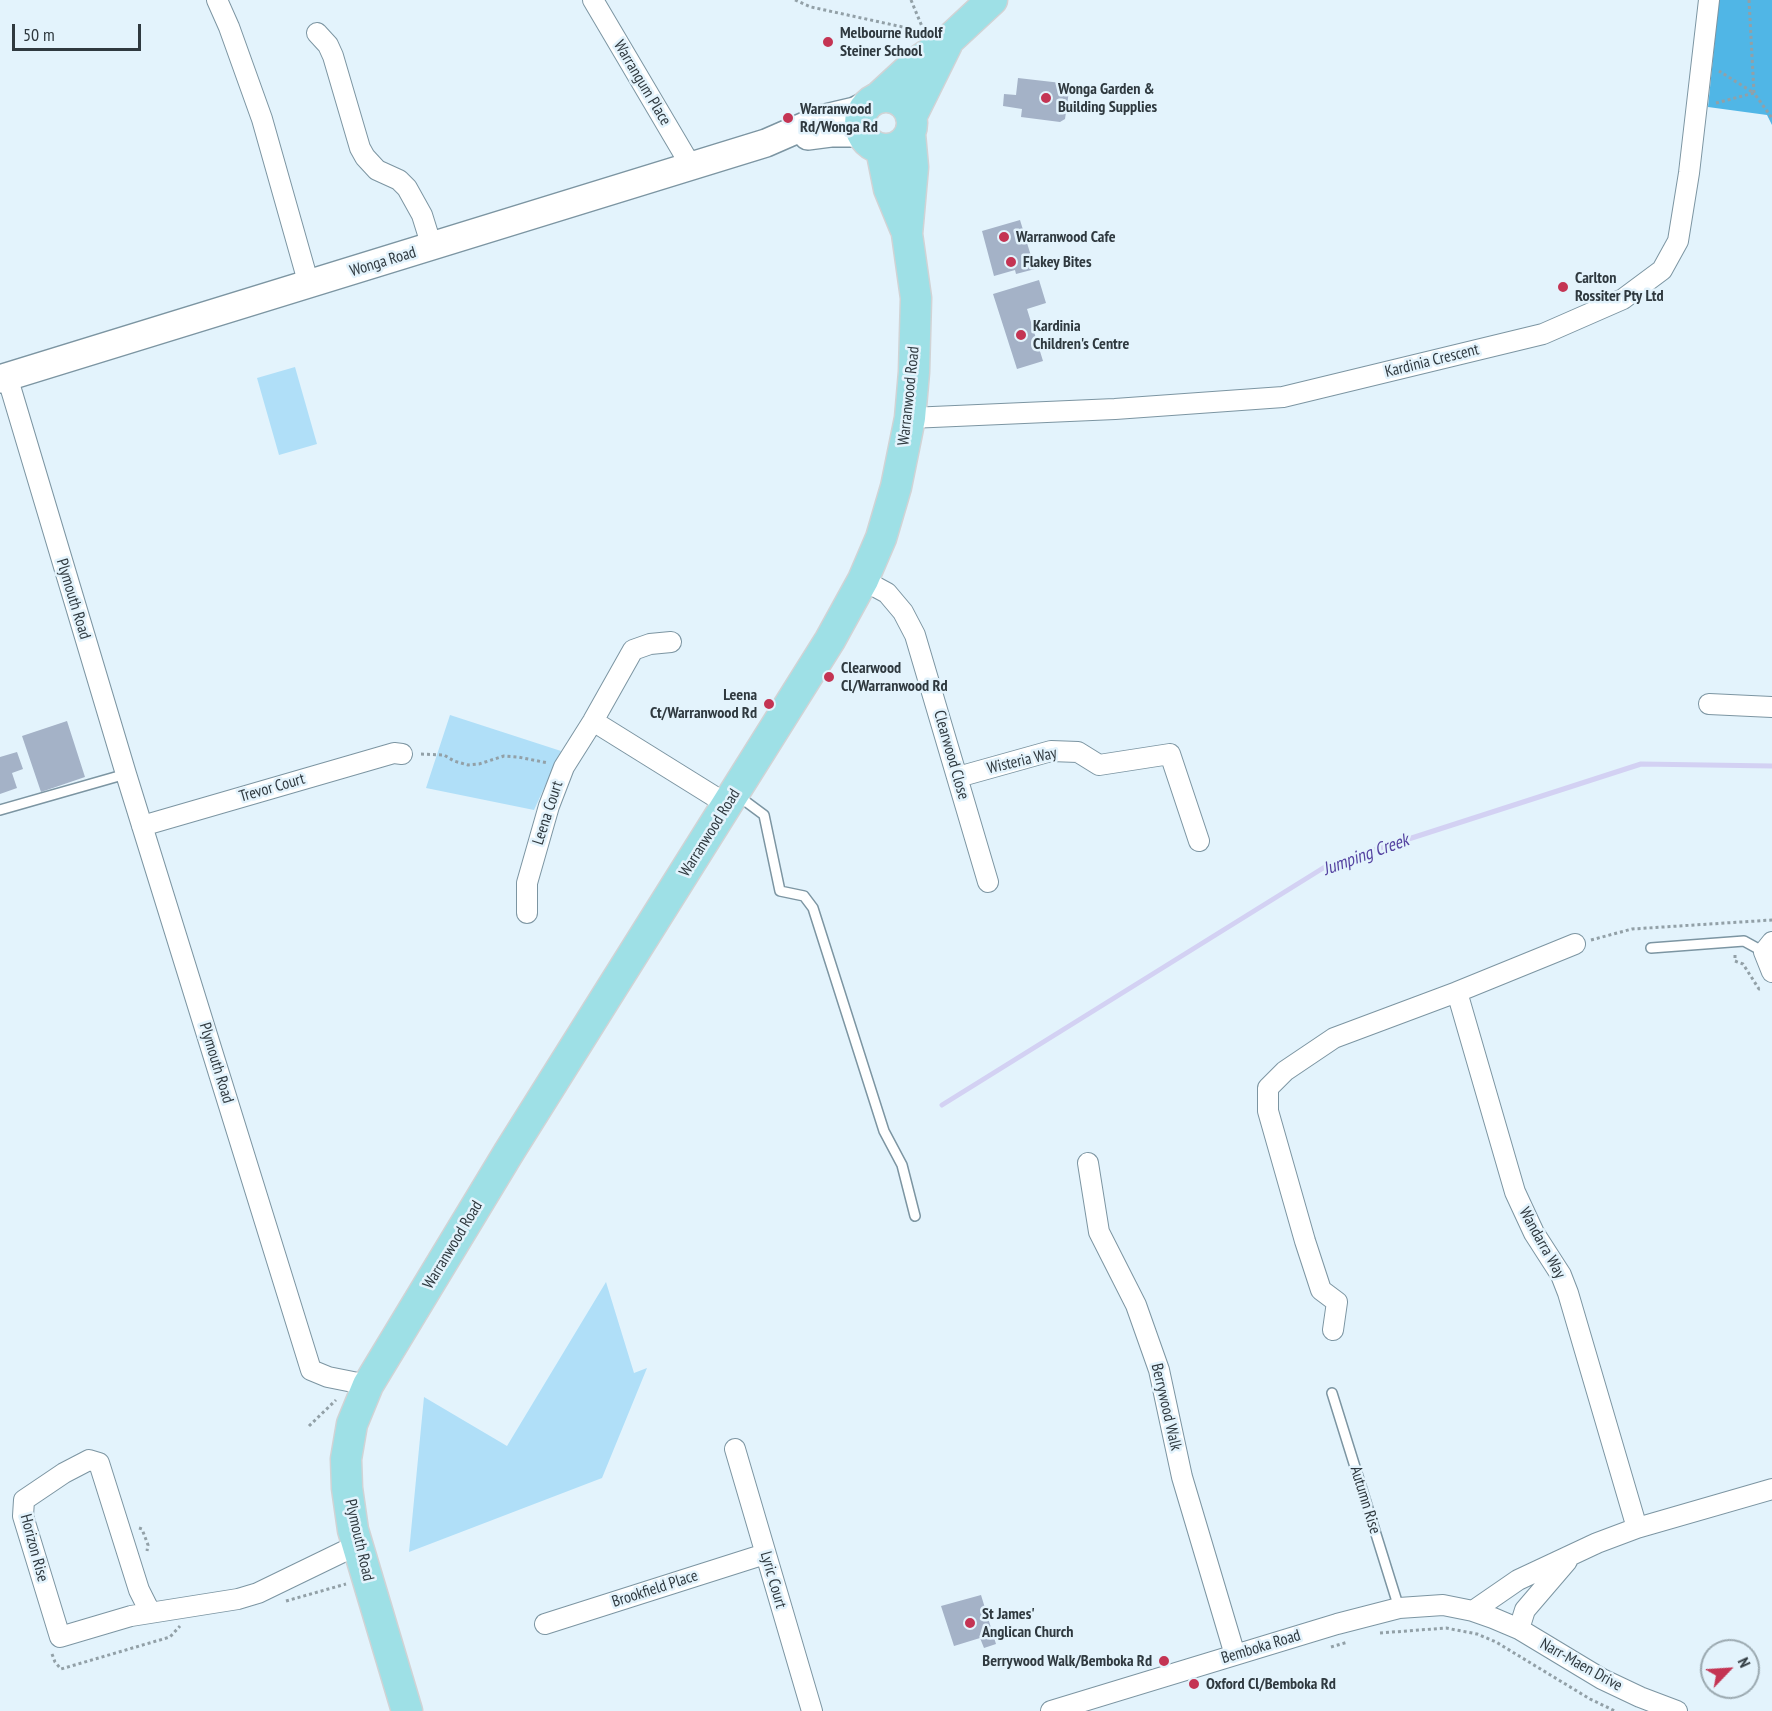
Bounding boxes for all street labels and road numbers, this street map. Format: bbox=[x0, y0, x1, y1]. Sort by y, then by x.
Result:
street label: Warrangum Place bbox=[609, 37, 675, 129]
street label: Wonga Road bbox=[348, 243, 418, 281]
street label: Kardinia Crescent bbox=[1383, 340, 1481, 382]
street label: Warranwood Road bbox=[894, 346, 924, 446]
street label: Plymouth Road bbox=[52, 556, 94, 642]
street label: Clearwood Close bbox=[929, 708, 973, 802]
street label: Wisteria Way bbox=[985, 744, 1059, 778]
street label: Trevor Court bbox=[237, 769, 307, 807]
street label: Leena Court bbox=[529, 779, 567, 847]
street label: Warranwood Road bbox=[675, 786, 745, 880]
street label: Plymouth Road bbox=[195, 1020, 237, 1106]
street label: Warranwood Road bbox=[419, 1197, 487, 1293]
street label: Wandarra Way bbox=[1515, 1204, 1569, 1282]
street label: Berrywood Walk bbox=[1147, 1361, 1185, 1453]
street label: Autumn Rise bbox=[1346, 1464, 1384, 1536]
street label: Plymouth Road bbox=[340, 1497, 378, 1583]
street label: Horizon Rise bbox=[16, 1512, 52, 1584]
street label: Lyric Court bbox=[756, 1549, 790, 1611]
street label: Brookfield Place bbox=[610, 1566, 700, 1612]
street label: Bemboka Road bbox=[1219, 1626, 1303, 1668]
street label: Narr-Maen Drive bbox=[1536, 1635, 1626, 1695]

